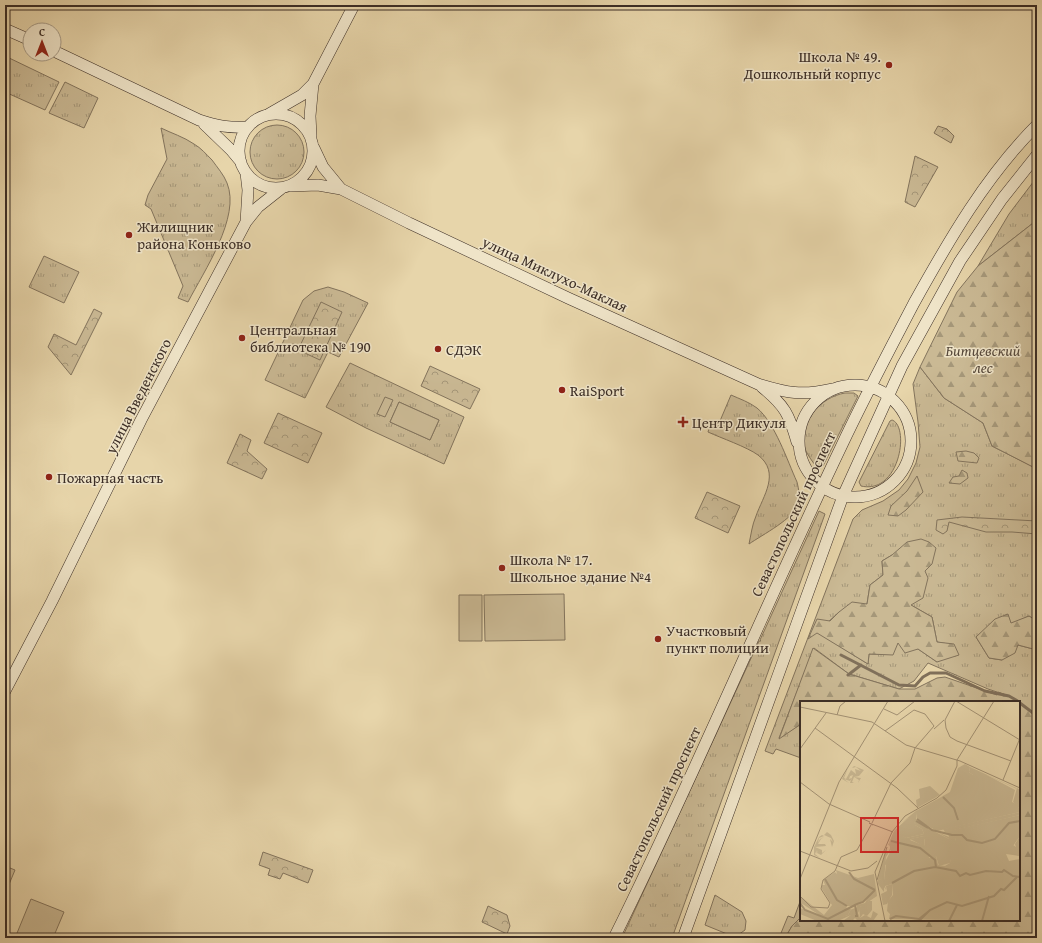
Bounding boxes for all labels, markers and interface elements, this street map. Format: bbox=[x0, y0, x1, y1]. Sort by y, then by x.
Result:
north arrow bbox=[22, 22, 62, 62]
text: С bbox=[39, 24, 45, 40]
place label: Школа № 49. Дошкольный корпус bbox=[743, 46, 881, 84]
marker: Школа № 49. Дошкольный корпус bbox=[884, 60, 894, 70]
place label: Жилищник района Коньково bbox=[136, 216, 251, 254]
marker: Жилищник района Коньково bbox=[124, 230, 134, 240]
street label: улица Миклухо-Маклая bbox=[478, 231, 632, 317]
place label: Центральная библиотека № 190 bbox=[250, 319, 371, 357]
marker: Центральная библиотека № 190 bbox=[237, 333, 247, 343]
street label: улица Введенского bbox=[99, 334, 176, 458]
place label: СДЭК bbox=[446, 339, 482, 360]
park label: Битцевский лес bbox=[945, 340, 1021, 378]
marker: СДЭК bbox=[433, 344, 443, 354]
place label: RaiSport bbox=[570, 380, 625, 401]
marker: RaiSport bbox=[557, 385, 567, 395]
place label: Центр Дикуля bbox=[692, 412, 786, 433]
marker: Центр Дикуля bbox=[677, 416, 689, 428]
street label: Севастопольский проспект bbox=[746, 427, 841, 600]
place label: Пожарная часть bbox=[57, 467, 163, 488]
marker: Пожарная часть bbox=[44, 472, 54, 482]
place label: Школа № 17. Школьное здание №4 bbox=[510, 549, 651, 587]
marker: Школа № 17. Школьное здание №4 bbox=[497, 563, 507, 573]
place label: Участковый пункт полиции bbox=[666, 620, 769, 658]
marker: Участковый пункт полиции bbox=[653, 634, 663, 644]
inset map bbox=[800, 701, 1020, 921]
street label: Севастопольский проспект bbox=[611, 722, 706, 895]

